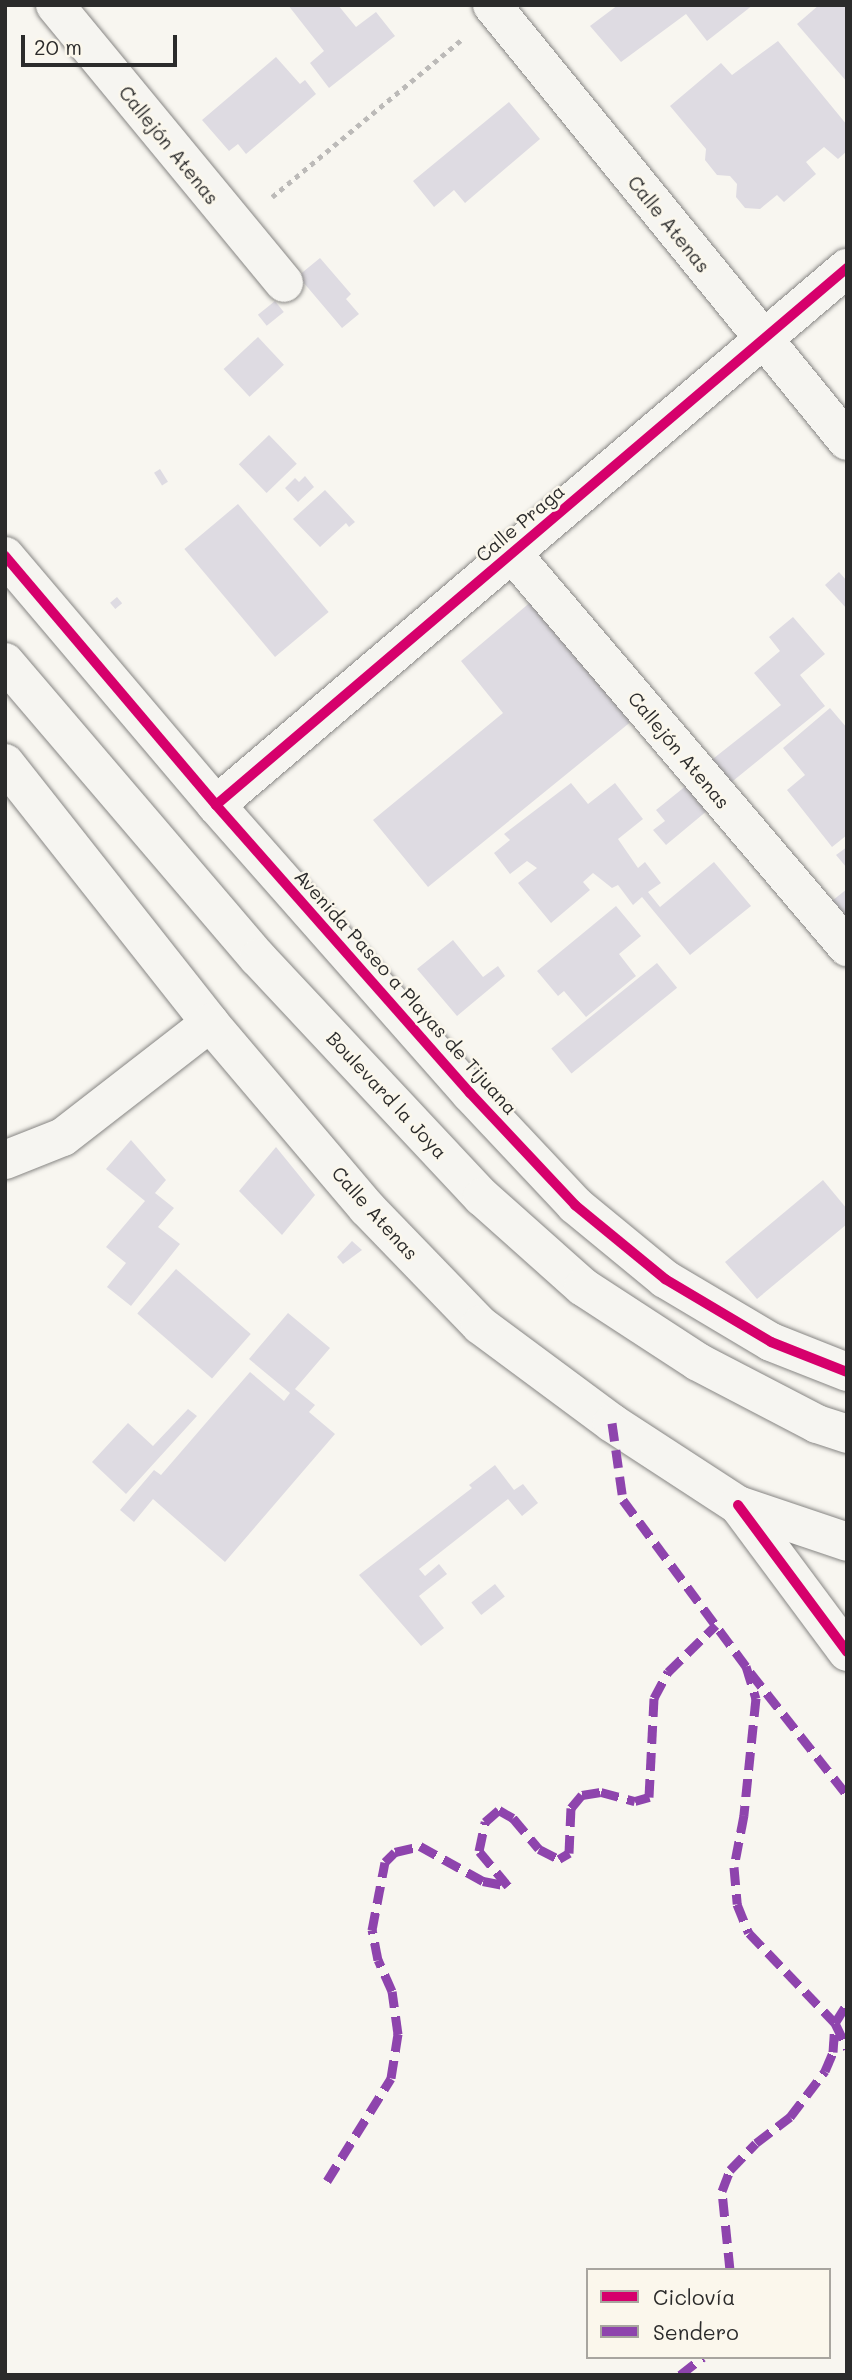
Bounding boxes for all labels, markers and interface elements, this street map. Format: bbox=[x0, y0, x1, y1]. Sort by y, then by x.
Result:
scale bar bbox=[24, 21, 180, 65]
text: 20 m bbox=[34, 33, 82, 60]
street label: Callejón Atenas bbox=[114, 81, 224, 209]
street label: Calle Atenas bbox=[623, 171, 715, 277]
street label: Calle Praga bbox=[471, 479, 569, 567]
street label: Callejón Atenas bbox=[623, 687, 735, 813]
street label: Avenida Paseo a Playas de Tijuana bbox=[290, 865, 522, 1119]
street label: Boulevard la Joya bbox=[322, 1027, 452, 1163]
street label: Calle Atenas bbox=[327, 1162, 423, 1264]
legend bbox=[586, 2268, 831, 2359]
text: Ciclovía bbox=[653, 2283, 735, 2310]
text: Sendero bbox=[653, 2318, 739, 2345]

